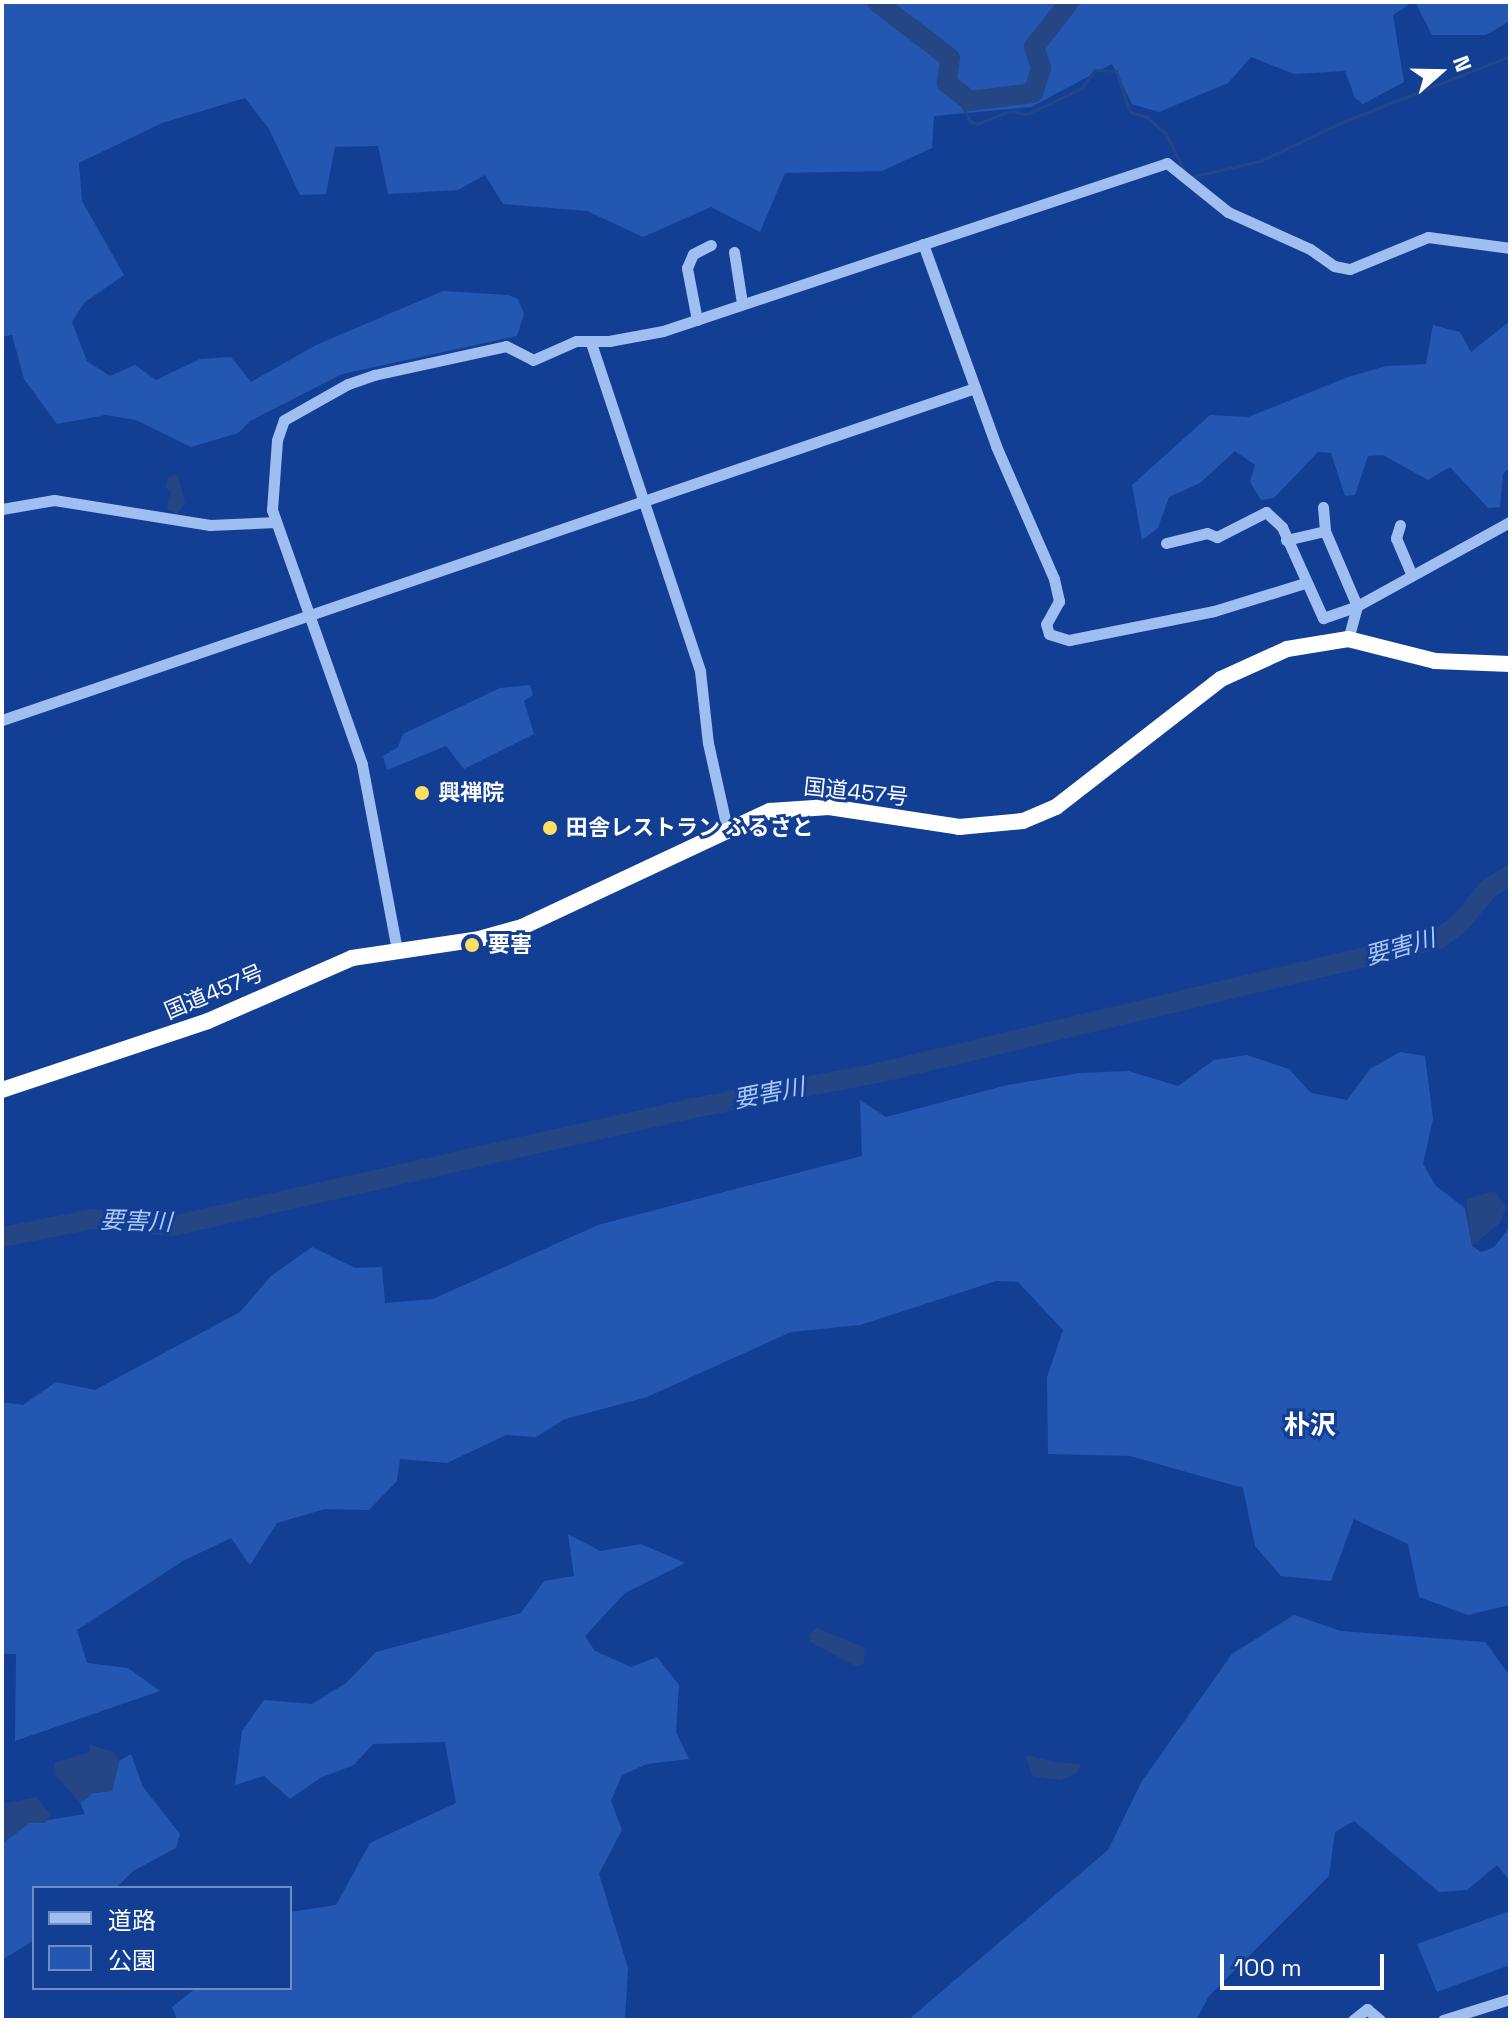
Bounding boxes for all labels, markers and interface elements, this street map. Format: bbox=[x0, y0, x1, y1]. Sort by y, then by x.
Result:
north arrow bbox=[1400, 32, 1480, 112]
text: N bbox=[1447, 52, 1478, 76]
street label: 国道457号 bbox=[802, 773, 910, 811]
place label: 興禅院 bbox=[438, 780, 504, 806]
marker: 興禅院 bbox=[413, 784, 431, 802]
place label: 田舎レストラン ふるさと bbox=[566, 815, 814, 841]
marker: 田舎レストラン ふるさと bbox=[541, 819, 559, 837]
water label: 要害川 bbox=[1361, 923, 1439, 971]
place label: 要害 bbox=[488, 932, 532, 958]
marker: 要害 bbox=[463, 936, 481, 954]
street label: 国道457号 bbox=[160, 959, 268, 1025]
water label: 要害川 bbox=[731, 1072, 807, 1114]
water label: 要害川 bbox=[100, 1205, 172, 1237]
district label: 朴沢 bbox=[1284, 1410, 1336, 1442]
legend bbox=[32, 1886, 292, 1990]
text: 道路 bbox=[108, 1905, 156, 1936]
scale bar bbox=[1224, 1938, 1388, 1988]
text: 公園 bbox=[108, 1945, 156, 1976]
text: 100 m bbox=[1234, 1952, 1302, 1983]

